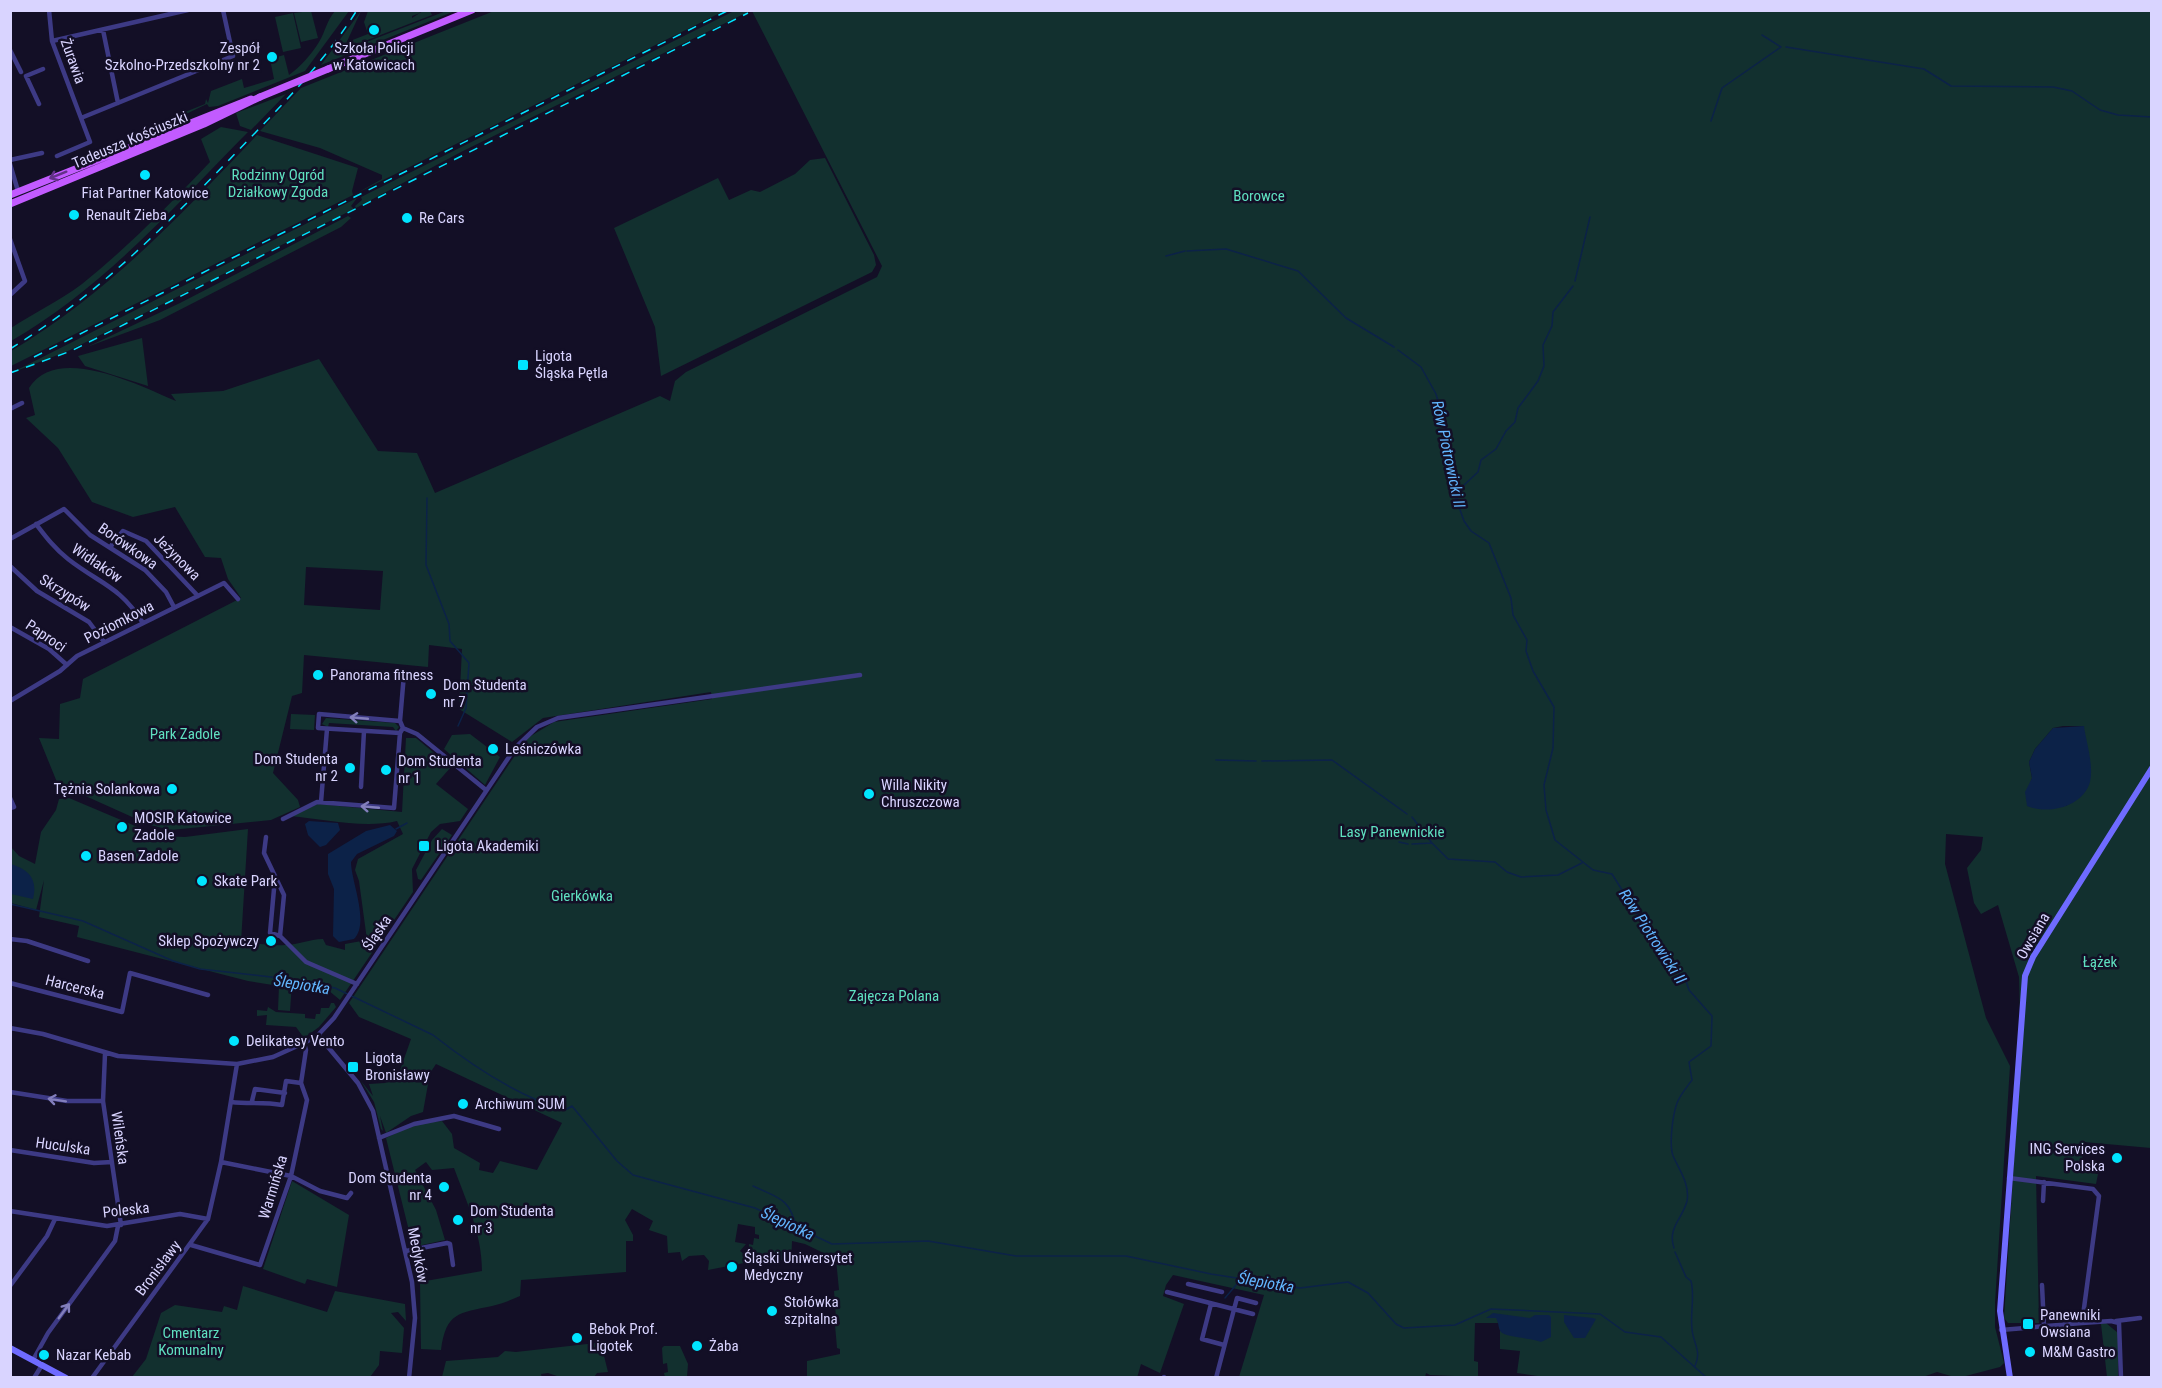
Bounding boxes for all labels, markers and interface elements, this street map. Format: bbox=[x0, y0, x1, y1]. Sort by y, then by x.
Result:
marker: Szkoła Policji w Katowicach bbox=[367, 23, 381, 37]
street label: Żurawia bbox=[57, 36, 89, 86]
place label: Zespół Szkolno-Przedszkolny nr 2 bbox=[105, 39, 260, 74]
place label: Szkoła Policji w Katowicach bbox=[333, 39, 415, 74]
marker: Zespół Szkolno-Przedszkolny nr 2 bbox=[265, 50, 279, 64]
street label: Tadeusza Kościuszki bbox=[70, 108, 190, 172]
park label: Rodzinny Ogród Działkowy Zgoda bbox=[228, 166, 328, 201]
marker: Fiat Partner Katowice bbox=[138, 168, 152, 182]
one-way arrow bbox=[49, 170, 68, 181]
place label: Fiat Partner Katowice bbox=[81, 184, 209, 202]
park label: Borowce bbox=[1233, 187, 1285, 205]
place label: Renault Zieba bbox=[86, 206, 167, 224]
marker: Renault Zieba bbox=[67, 208, 81, 222]
place label: Re Cars bbox=[419, 209, 465, 227]
marker: Re Cars bbox=[400, 211, 414, 225]
place label: Ligota Śląska Pętla bbox=[535, 347, 608, 382]
marker: Ligota Śląska Pętla bbox=[516, 358, 530, 372]
water label: Rów Piotrowicki II bbox=[1428, 399, 1469, 510]
street label: Borówkowa bbox=[95, 519, 161, 573]
street label: Jeżynowa bbox=[150, 530, 204, 584]
street label: Widłaków bbox=[68, 540, 126, 587]
street label: Skrzypów bbox=[36, 570, 94, 616]
street label: Poziomkowa bbox=[81, 597, 157, 647]
street label: Paproci bbox=[22, 616, 70, 656]
place label: Panorama fitness bbox=[330, 666, 434, 684]
marker: Panorama fitness bbox=[311, 668, 325, 682]
place label: Dom Studenta nr 7 bbox=[443, 676, 527, 711]
marker: Dom Studenta nr 7 bbox=[424, 687, 438, 701]
one-way arrow bbox=[350, 712, 370, 723]
park label: Park Zadole bbox=[150, 725, 220, 743]
place label: Leśniczówka bbox=[505, 740, 581, 758]
marker: Leśniczówka bbox=[486, 742, 500, 756]
place label: Dom Studenta nr 2 bbox=[254, 750, 338, 785]
place label: Dom Studenta nr 1 bbox=[398, 752, 482, 787]
marker: Dom Studenta nr 2 bbox=[343, 761, 357, 775]
marker: Dom Studenta nr 1 bbox=[379, 763, 393, 777]
place label: Willa Nikity Chruszczowa bbox=[881, 776, 960, 811]
place label: Tężnia Solankowa bbox=[54, 780, 160, 798]
marker: Tężnia Solankowa bbox=[165, 782, 179, 796]
marker: Willa Nikity Chruszczowa bbox=[862, 787, 876, 801]
one-way arrow bbox=[360, 801, 380, 812]
place label: MOSIR Katowice Zadole bbox=[134, 809, 232, 844]
marker: MOSIR Katowice Zadole bbox=[115, 820, 129, 834]
park label: Lasy Panewnickie bbox=[1339, 823, 1445, 841]
place label: Ligota Akademiki bbox=[436, 837, 539, 855]
marker: Ligota Akademiki bbox=[417, 839, 431, 853]
place label: Basen Zadole bbox=[98, 847, 178, 865]
marker: Basen Zadole bbox=[79, 849, 93, 863]
place label: Skate Park bbox=[214, 872, 278, 890]
marker: Skate Park bbox=[195, 874, 209, 888]
water label: Rów Piotrowicki II bbox=[1615, 885, 1690, 987]
park label: Gierkówka bbox=[551, 887, 613, 905]
street label: Owsiana bbox=[2013, 910, 2053, 962]
street label: Śląska bbox=[359, 912, 395, 954]
place label: Sklep Spożywczy bbox=[158, 932, 259, 950]
marker: Sklep Spożywczy bbox=[264, 934, 278, 948]
park label: Łążek bbox=[2083, 953, 2118, 971]
street label: Harcerska bbox=[44, 971, 106, 1003]
water label: Ślepiotka bbox=[272, 971, 332, 998]
park label: Zajęcza Polana bbox=[849, 987, 939, 1005]
place label: Delikatesy Vento bbox=[246, 1032, 345, 1050]
marker: Delikatesy Vento bbox=[227, 1034, 241, 1048]
place label: Ligota Bronisławy bbox=[365, 1049, 430, 1084]
marker: Ligota Bronisławy bbox=[346, 1060, 360, 1074]
one-way arrow bbox=[47, 1094, 67, 1105]
place label: Archiwum SUM bbox=[475, 1095, 565, 1113]
marker: Archiwum SUM bbox=[456, 1097, 470, 1111]
street label: Wileńska bbox=[107, 1110, 133, 1166]
street label: Huculska bbox=[35, 1133, 91, 1159]
place label: ING Services Polska bbox=[2029, 1140, 2105, 1175]
marker: ING Services Polska bbox=[2110, 1151, 2124, 1165]
street label: Warmińska bbox=[255, 1153, 291, 1221]
place label: Dom Studenta nr 4 bbox=[348, 1169, 432, 1204]
marker: Dom Studenta nr 4 bbox=[437, 1180, 451, 1194]
street label: Poleska bbox=[102, 1199, 150, 1221]
place label: Dom Studenta nr 3 bbox=[470, 1202, 554, 1237]
water label: Ślepiotka bbox=[758, 1203, 818, 1244]
marker: Dom Studenta nr 3 bbox=[451, 1213, 465, 1227]
street label: Medyków bbox=[404, 1226, 432, 1284]
street label: Bronisławy bbox=[131, 1237, 185, 1299]
place label: Śląski Uniwersytet Medyczny bbox=[744, 1249, 852, 1284]
marker: Śląski Uniwersytet Medyczny bbox=[725, 1260, 739, 1274]
water label: Ślepiotka bbox=[1236, 1268, 1296, 1297]
place label: Stołówka szpitalna bbox=[784, 1293, 839, 1328]
one-way arrow bbox=[58, 1303, 70, 1319]
marker: Stołówka szpitalna bbox=[765, 1304, 779, 1318]
place label: Panewniki Owsiana bbox=[2040, 1306, 2100, 1341]
marker: Panewniki Owsiana bbox=[2021, 1317, 2035, 1331]
place label: Bebok Prof. Ligotek bbox=[589, 1320, 658, 1355]
park label: Cmentarz Komunalny bbox=[158, 1324, 224, 1359]
marker: Bebok Prof. Ligotek bbox=[570, 1331, 584, 1345]
place label: Żaba bbox=[709, 1337, 739, 1355]
marker: Żaba bbox=[690, 1339, 704, 1353]
place label: M&M Gastro bbox=[2042, 1343, 2116, 1361]
marker: M&M Gastro bbox=[2023, 1345, 2037, 1359]
place label: Nazar Kebab bbox=[56, 1346, 131, 1364]
marker: Nazar Kebab bbox=[37, 1348, 51, 1362]

